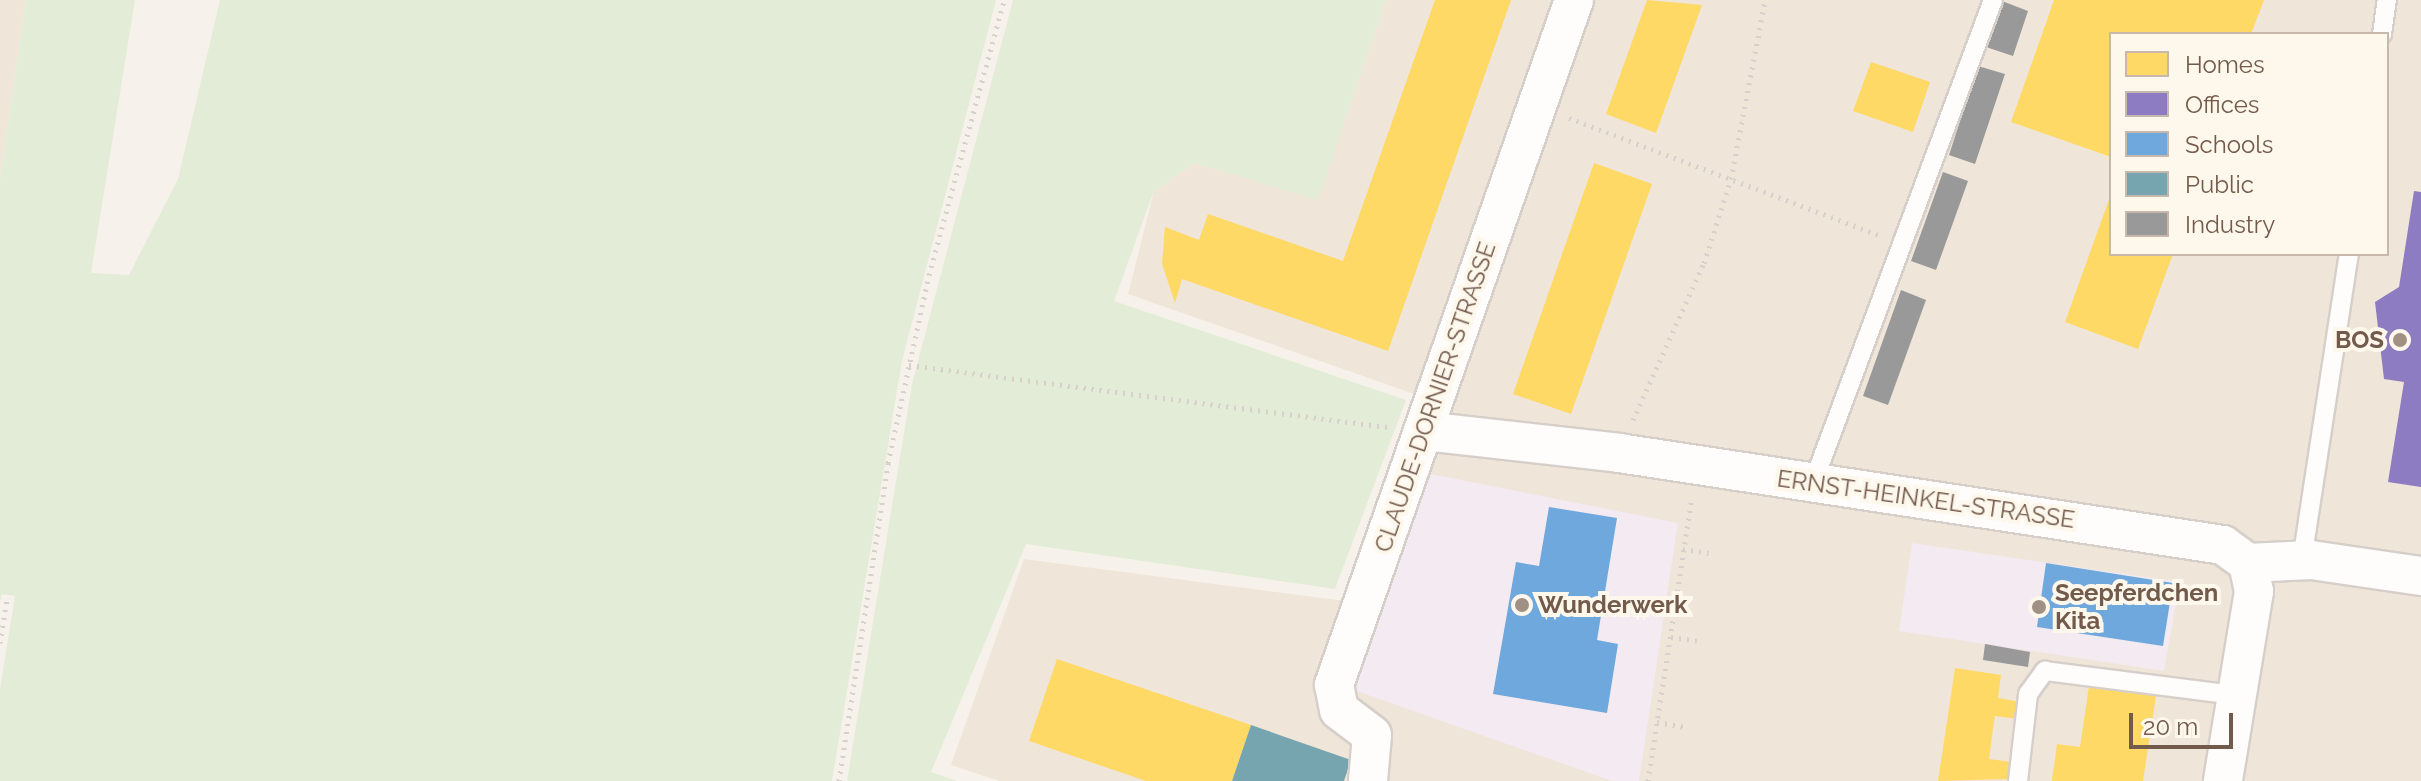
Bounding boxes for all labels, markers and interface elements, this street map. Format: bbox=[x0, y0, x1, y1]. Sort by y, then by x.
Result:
legend bbox=[2109, 32, 2389, 256]
text: Homes bbox=[2185, 50, 2265, 79]
text: Offices bbox=[2185, 90, 2259, 119]
text: Schools bbox=[2185, 130, 2273, 159]
text: Public bbox=[2185, 170, 2254, 199]
text: Industry bbox=[2185, 210, 2275, 239]
street label: CLAUDE-DORNIER-STRASSE bbox=[1368, 238, 1502, 556]
place label: BOS bbox=[2335, 326, 2384, 354]
marker: BOS bbox=[2391, 331, 2409, 349]
street label: ERNST-HEINKEL-STRASSE bbox=[1775, 464, 2077, 534]
place label: Seepferdchen Kita bbox=[2055, 579, 2218, 635]
place label: Wunderwerk bbox=[1538, 591, 1688, 619]
marker: Wunderwerk bbox=[1513, 596, 1531, 614]
marker: Seepferdchen Kita bbox=[2030, 598, 2048, 616]
scale bar bbox=[2133, 697, 2237, 747]
text: 20 m bbox=[2143, 712, 2198, 741]

